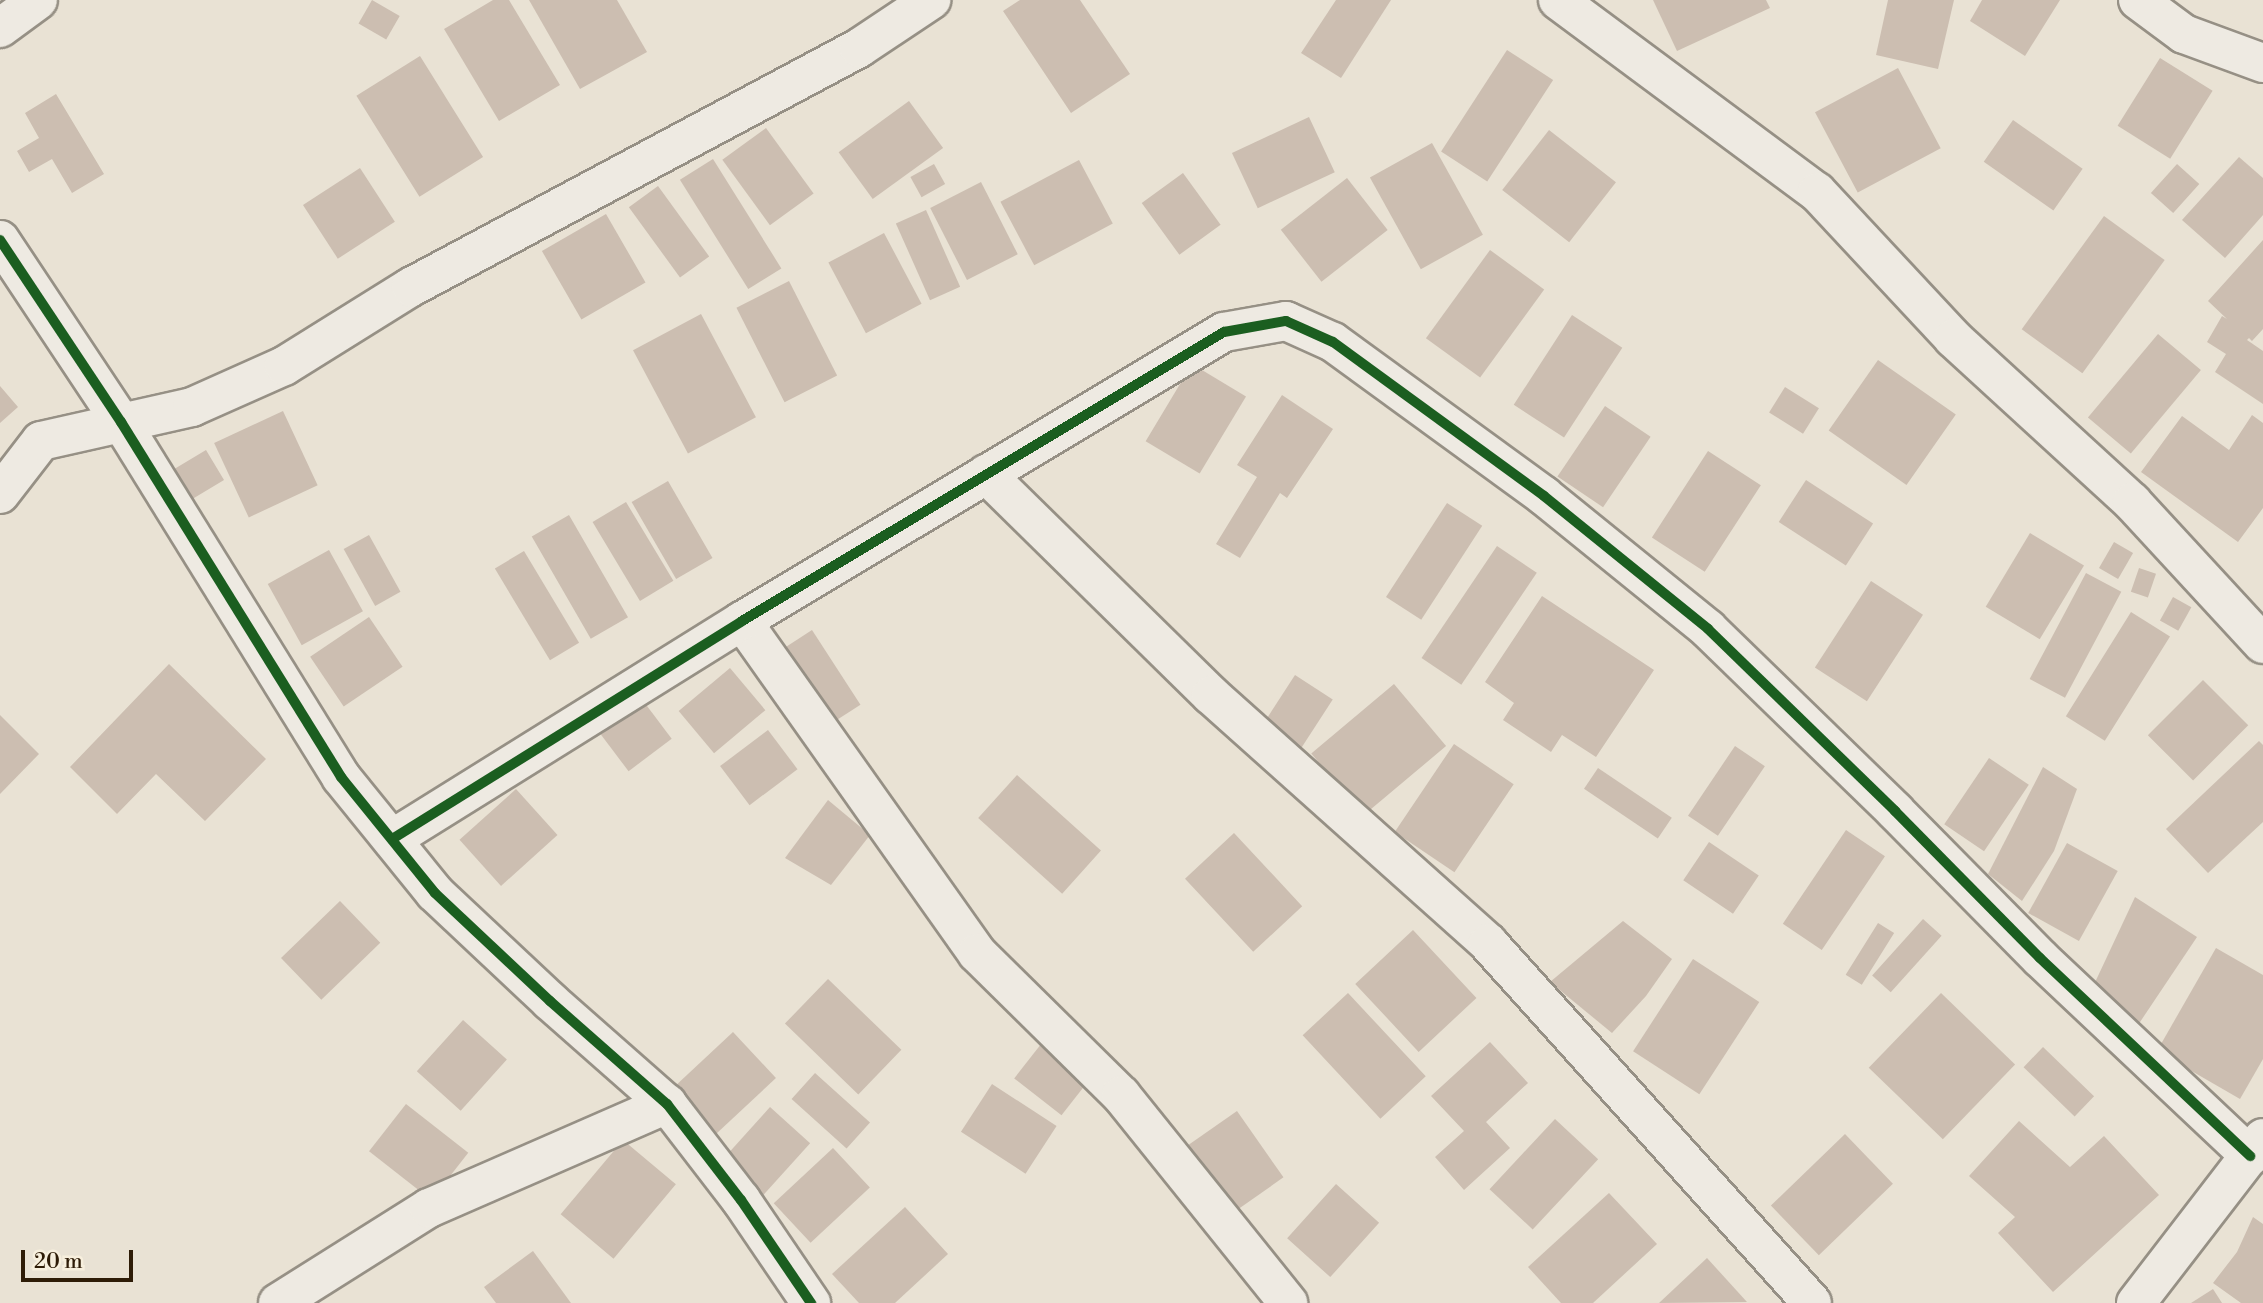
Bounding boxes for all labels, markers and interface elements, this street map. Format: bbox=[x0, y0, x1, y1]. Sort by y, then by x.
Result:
scale bar bbox=[24, 1236, 136, 1280]
text: 20 m bbox=[34, 1249, 83, 1275]

